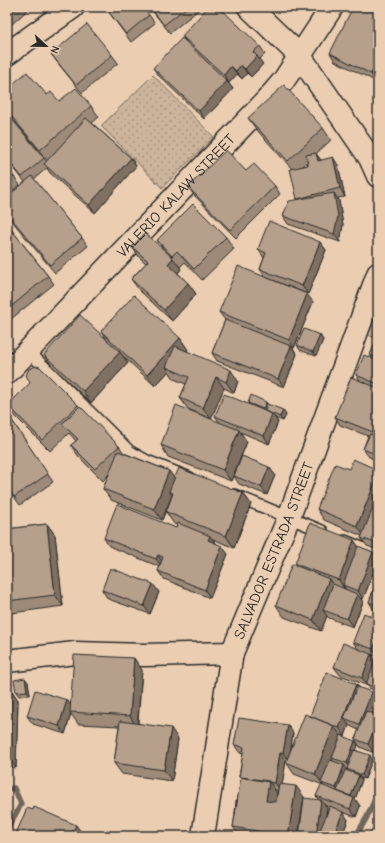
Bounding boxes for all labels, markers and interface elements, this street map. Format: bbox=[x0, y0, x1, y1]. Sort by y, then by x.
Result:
north arrow bbox=[26, 26, 66, 66]
text: N bbox=[47, 44, 62, 55]
street label: VALERIO KALAW STREET bbox=[113, 130, 239, 261]
street label: SALVADOR ESTRADA STREET bbox=[230, 459, 317, 642]

